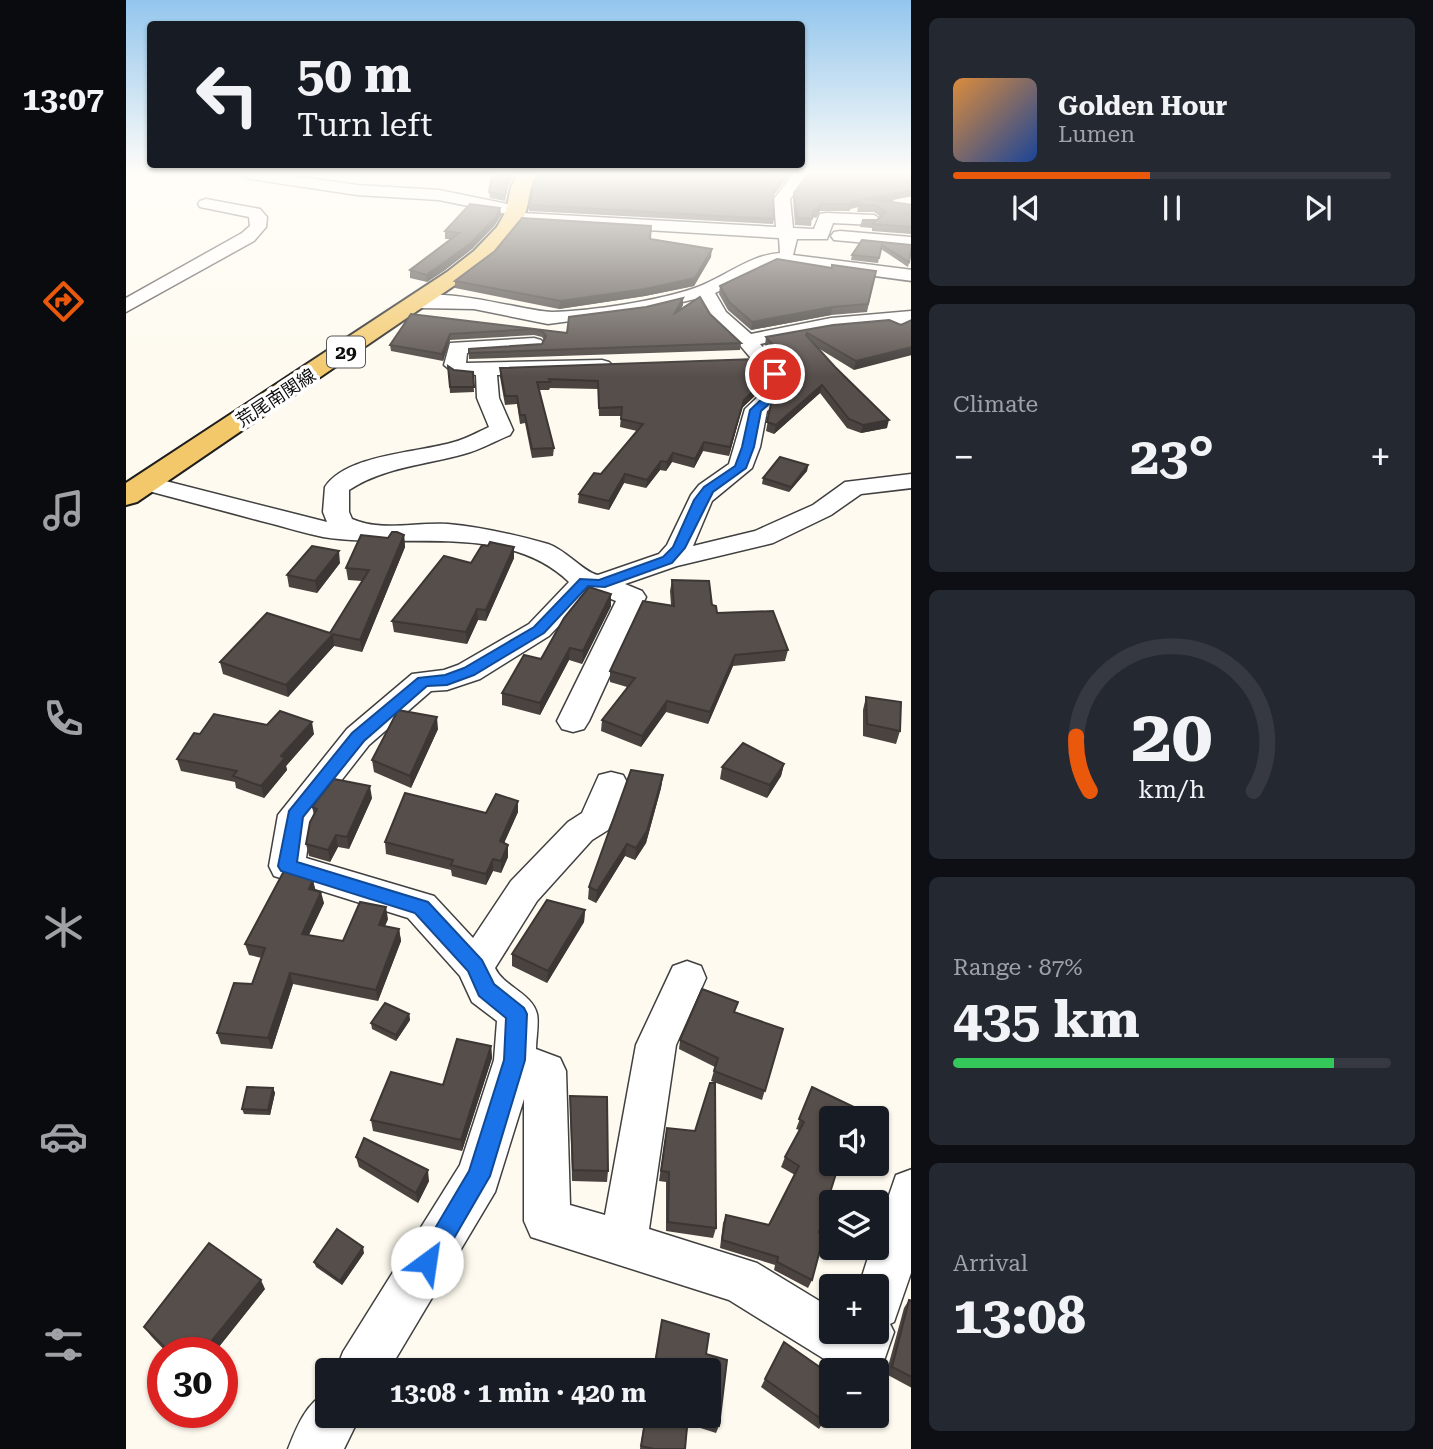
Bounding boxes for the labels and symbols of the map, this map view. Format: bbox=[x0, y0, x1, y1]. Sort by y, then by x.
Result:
road number: 29 bbox=[327, 336, 365, 368]
pin bbox=[745, 344, 805, 404]
street label: 荒尾南関線 bbox=[232, 364, 319, 431]
position arrow bbox=[390, 1225, 464, 1299]
speed limit sign: 30 bbox=[147, 1337, 238, 1428]

